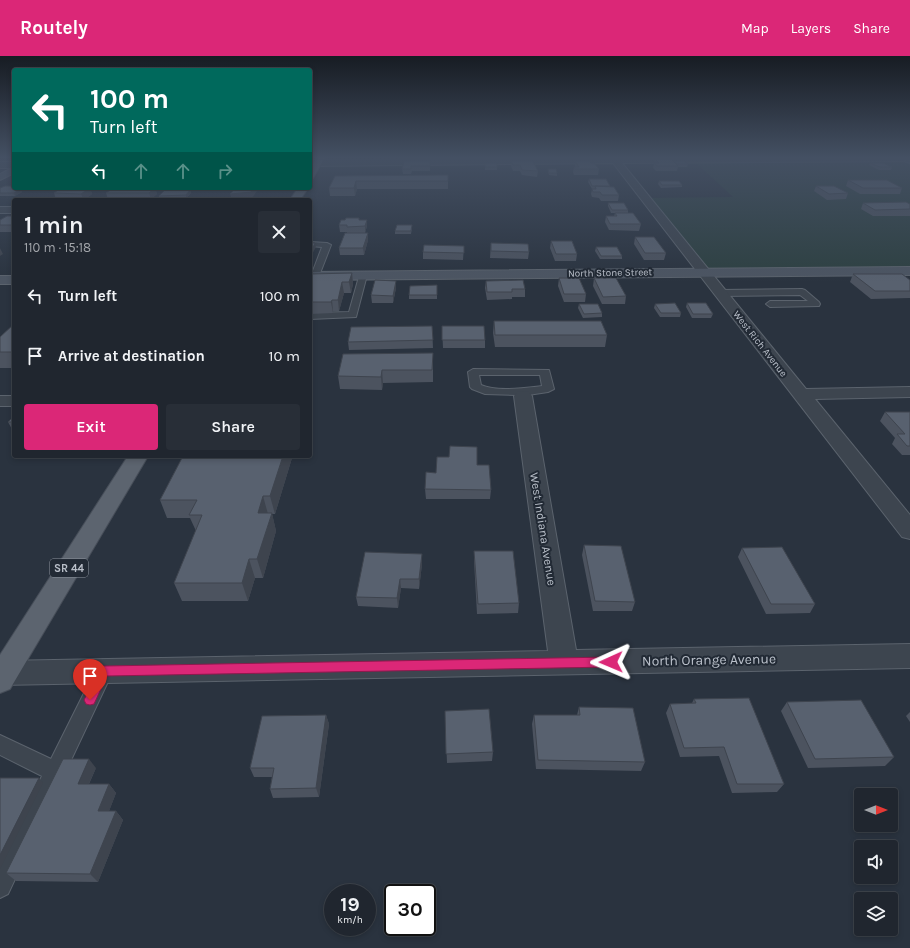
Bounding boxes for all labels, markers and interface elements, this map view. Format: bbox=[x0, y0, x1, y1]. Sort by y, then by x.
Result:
text: Routely bbox=[20, 17, 88, 39]
text: Map bbox=[741, 20, 769, 37]
text: Layers bbox=[791, 20, 831, 37]
text: Share bbox=[853, 20, 890, 37]
text: 100 m bbox=[90, 82, 169, 115]
icon: left bbox=[24, 84, 76, 136]
text: Turn left bbox=[90, 116, 158, 138]
icon: left bbox=[88, 160, 110, 182]
icon: ahead bbox=[130, 160, 152, 182]
icon: ahead bbox=[172, 160, 194, 182]
icon: right bbox=[214, 160, 236, 182]
text: 1 min bbox=[24, 211, 84, 239]
button: close bbox=[258, 211, 300, 253]
text: 110 m · 15:18 bbox=[24, 240, 91, 255]
street label: North Stone Street bbox=[568, 266, 653, 280]
icon: left bbox=[24, 285, 46, 307]
text: Turn left bbox=[58, 287, 117, 305]
text: 100 m bbox=[260, 287, 300, 305]
street label: West Rich Avenue bbox=[730, 308, 790, 380]
icon: arrive bbox=[24, 345, 46, 367]
text: Arrive at destination bbox=[58, 347, 205, 365]
text: 10 m bbox=[269, 347, 300, 365]
button: Exit bbox=[24, 404, 158, 450]
button: Share bbox=[166, 404, 300, 450]
street label: West Indiana Avenue bbox=[527, 471, 559, 587]
road number: SR 44 bbox=[50, 559, 88, 577]
position arrow bbox=[590, 641, 632, 683]
street label: North Orange Avenue bbox=[642, 650, 776, 670]
pin bbox=[73, 659, 107, 700]
icon: arrive bbox=[79, 665, 101, 687]
north arrow bbox=[854, 788, 898, 832]
map controls bbox=[854, 788, 898, 936]
button: sound bbox=[854, 840, 898, 884]
speed limit sign: 30 bbox=[384, 884, 436, 936]
button: layers bbox=[854, 892, 898, 936]
text: 19 bbox=[340, 893, 360, 916]
text: km/h bbox=[337, 914, 363, 926]

